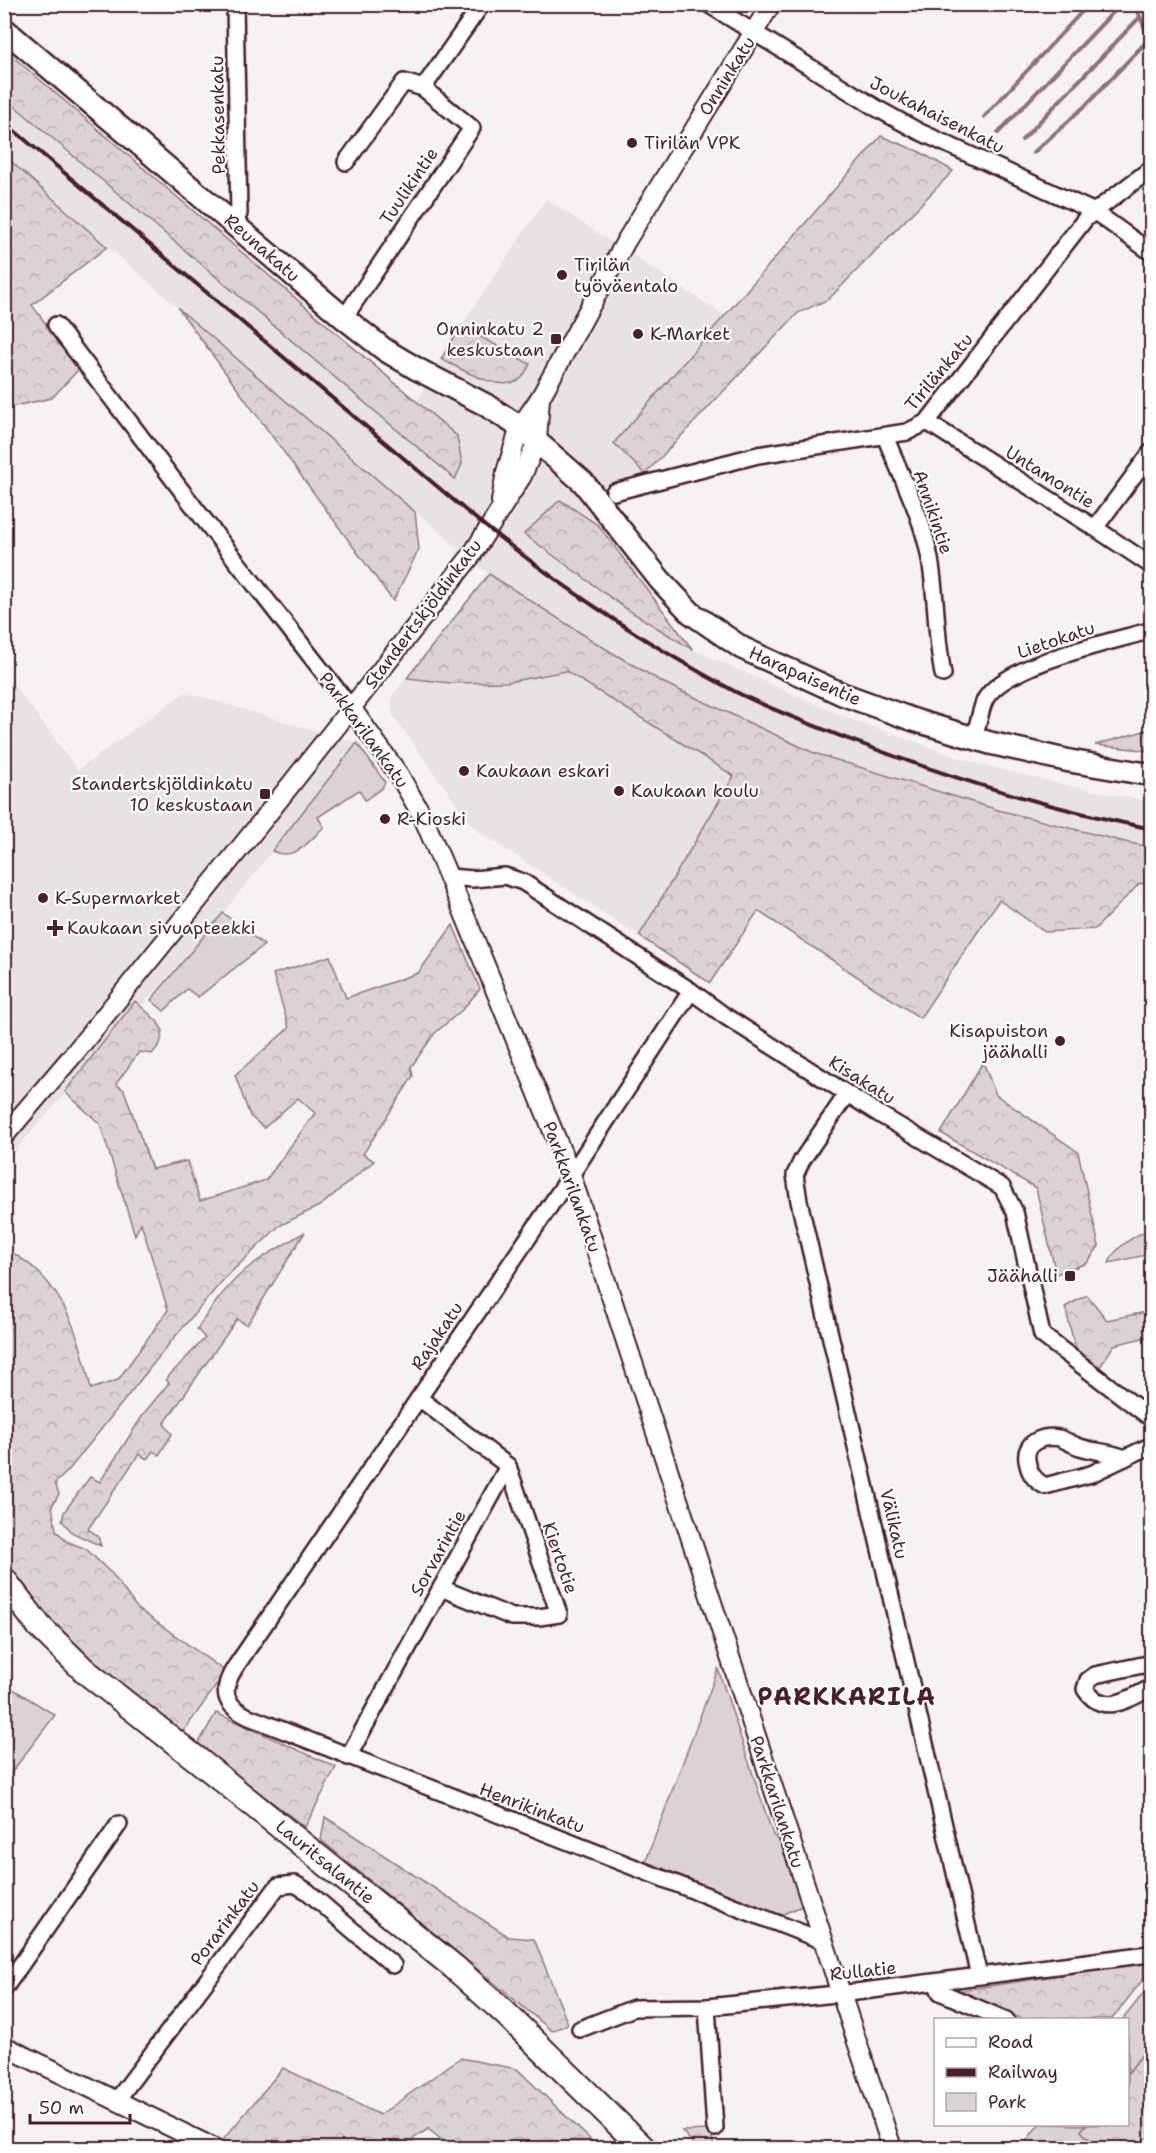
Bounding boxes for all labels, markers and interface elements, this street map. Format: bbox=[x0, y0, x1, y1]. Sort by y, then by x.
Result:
street label: Onninkatu bbox=[693, 32, 761, 120]
street label: Pekkasenkatu bbox=[205, 55, 231, 175]
street label: Joukahaisenkatu bbox=[866, 71, 1008, 159]
place label: Tirilän VPK bbox=[644, 131, 741, 155]
marker: Tirilän VPK bbox=[625, 136, 639, 150]
street label: Tuulikintie bbox=[374, 143, 444, 229]
street label: Reunakatu bbox=[219, 208, 305, 288]
place label: Tirilän työväentalo bbox=[574, 253, 678, 298]
marker: Tirilän työväentalo bbox=[555, 268, 569, 282]
place label: Onninkatu 2 keskustaan bbox=[436, 317, 544, 362]
place label: K-Market bbox=[650, 322, 730, 346]
marker: K-Market bbox=[631, 327, 645, 341]
street label: Tirilänkatu bbox=[899, 328, 979, 416]
marker: Onninkatu 2 keskustaan bbox=[549, 332, 563, 346]
street label: Untamontie bbox=[1001, 440, 1099, 514]
street label: Annikintie bbox=[907, 467, 959, 557]
street label: Standertskjöldinkatu bbox=[359, 534, 487, 694]
street label: Lietokatu bbox=[1014, 615, 1098, 665]
street label: Harapaisentie bbox=[745, 641, 865, 711]
street label: Parkkarilankatu bbox=[314, 667, 414, 793]
place label: Kaukaan eskari bbox=[476, 759, 610, 783]
marker: Kaukaan eskari bbox=[457, 764, 471, 778]
place label: Standertskjöldinkatu 10 keskustaan bbox=[71, 772, 253, 817]
place label: Kaukaan koulu bbox=[631, 779, 759, 803]
marker: Kaukaan koulu bbox=[612, 784, 626, 798]
marker: Standertskjöldinkatu 10 keskustaan bbox=[258, 787, 272, 801]
place label: R-Kioski bbox=[397, 807, 466, 831]
marker: R-Kioski bbox=[378, 812, 392, 826]
place label: K-Supermarket bbox=[55, 886, 181, 910]
marker: K-Supermarket bbox=[36, 891, 50, 905]
place label: Kaukaan sivuapteekki bbox=[67, 916, 256, 940]
marker: Kaukaan sivuapteekki bbox=[48, 921, 62, 935]
place label: Kisapuiston jäähalli bbox=[949, 1019, 1048, 1064]
marker: Kisapuiston jäähalli bbox=[1053, 1034, 1067, 1048]
street label: Kisakatu bbox=[824, 1050, 900, 1110]
street label: Parkkarilankatu bbox=[537, 1118, 607, 1256]
place label: Jäähalli bbox=[987, 1264, 1058, 1288]
marker: Jäähalli bbox=[1063, 1269, 1077, 1283]
street label: Rajakatu bbox=[405, 1297, 469, 1375]
street label: Välikatu bbox=[874, 1487, 914, 1561]
street label: Sorvarintie bbox=[404, 1506, 472, 1600]
street label: Kiertotie bbox=[537, 1519, 583, 1597]
district label: PARKKARILA bbox=[758, 1681, 936, 1713]
street label: Parkkarilankatu bbox=[744, 1733, 810, 1871]
street label: Henrikinkatu bbox=[476, 1777, 588, 1839]
street label: Lauritsalantie bbox=[270, 1815, 380, 1909]
street label: Porarinkatu bbox=[185, 1875, 265, 1971]
street label: Rullatie bbox=[829, 1956, 897, 1986]
legend bbox=[934, 2018, 1129, 2126]
text: Road bbox=[988, 2030, 1033, 2054]
text: Railway bbox=[988, 2060, 1058, 2084]
scale bar bbox=[30, 2087, 130, 2125]
text: Park bbox=[988, 2090, 1027, 2114]
text: 50 m bbox=[39, 2096, 84, 2120]

